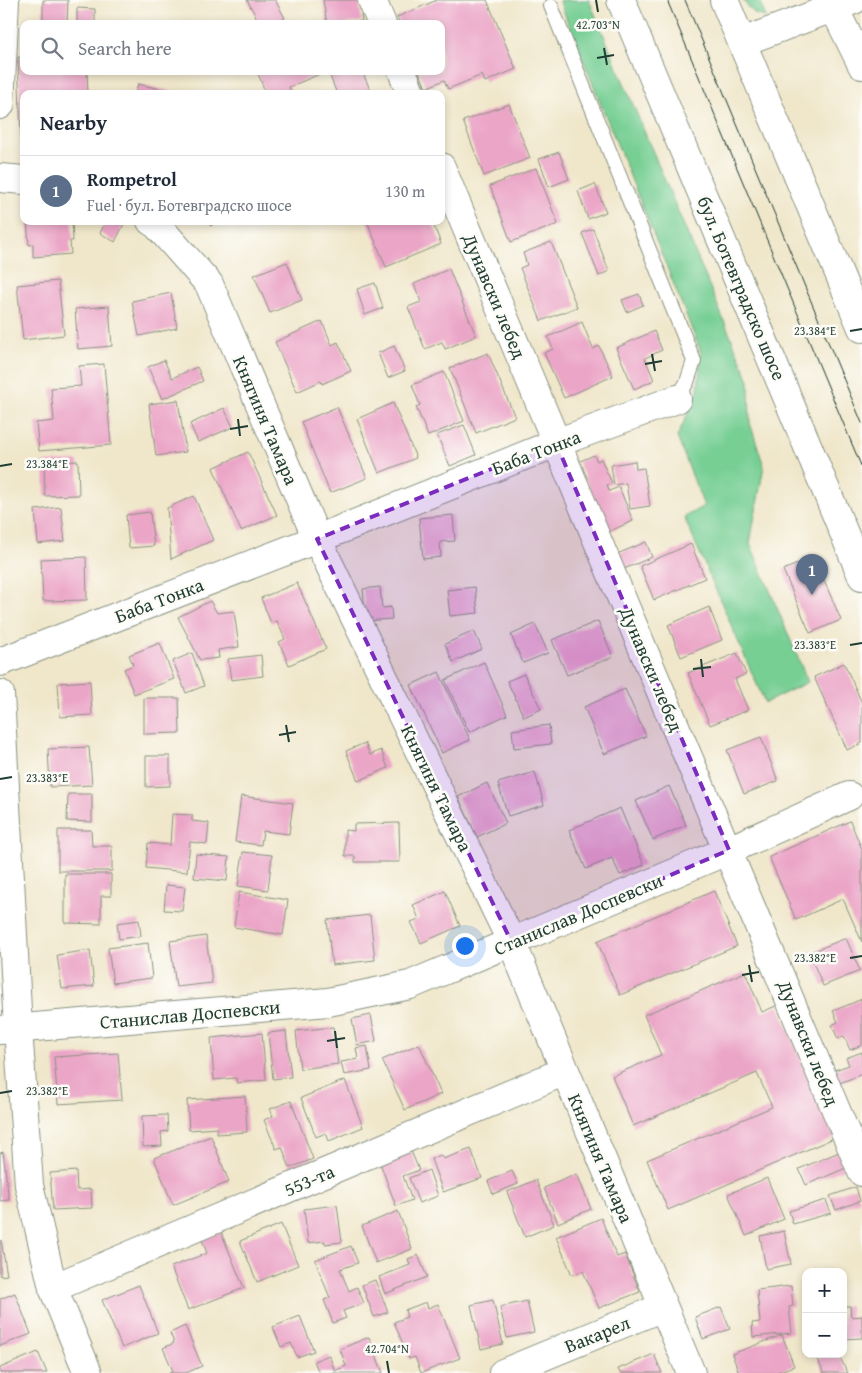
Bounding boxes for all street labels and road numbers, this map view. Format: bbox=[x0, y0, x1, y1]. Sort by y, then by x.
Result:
street label: бул. Ботевградско шосе bbox=[690, 191, 794, 385]
street label: Дунавски лебед bbox=[456, 228, 534, 363]
street label: Княгиня Тамара bbox=[226, 351, 306, 489]
street label: Баба Тонка bbox=[488, 422, 584, 482]
street label: Баба Тонка bbox=[111, 570, 207, 630]
street label: Дунавски лебед bbox=[613, 601, 691, 736]
street label: Княгиня Тамара bbox=[394, 720, 480, 856]
street label: Станислав Доспевски bbox=[489, 866, 667, 962]
street label: Дунавски лебед bbox=[771, 975, 847, 1110]
street label: Станислав Доспевски bbox=[99, 992, 281, 1036]
street label: Княгиня Тамара bbox=[561, 1089, 641, 1227]
street label: 553-та bbox=[280, 1157, 338, 1203]
street label: Вакарел bbox=[560, 1308, 634, 1360]

